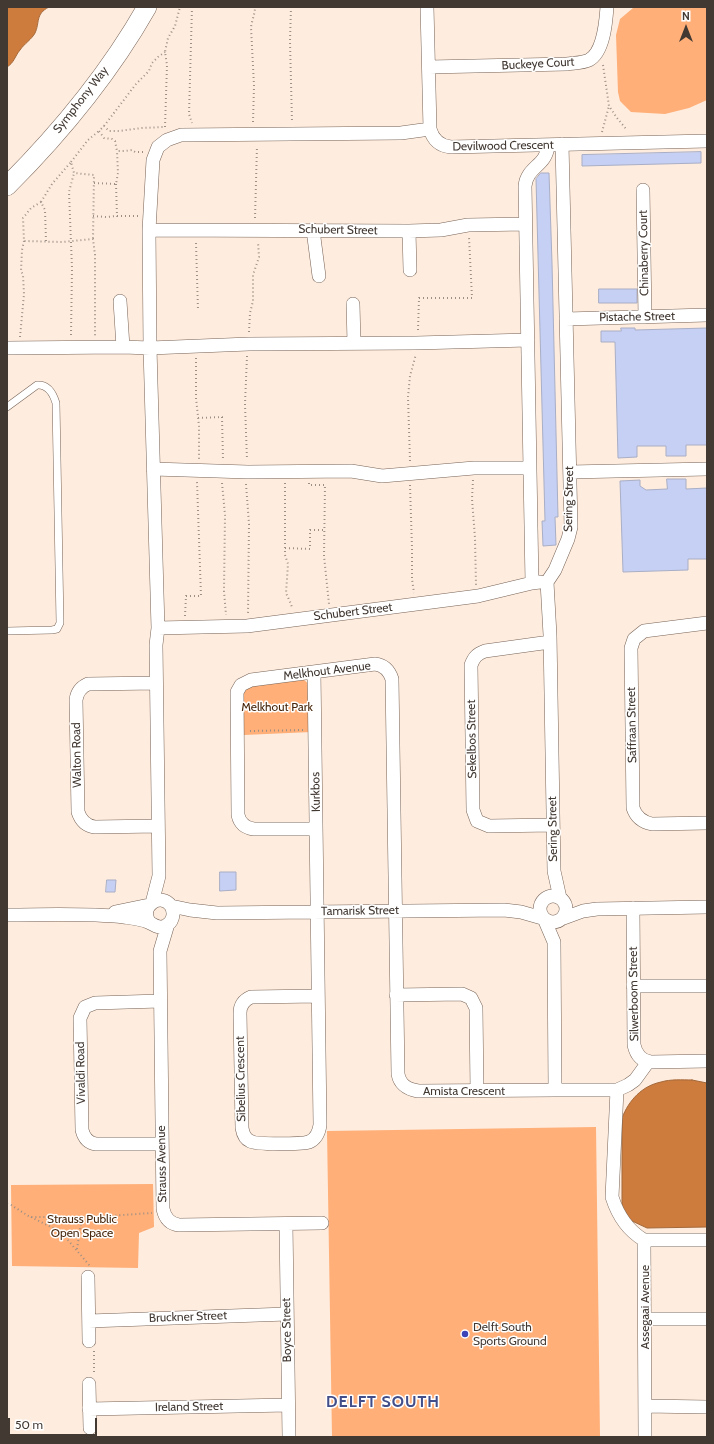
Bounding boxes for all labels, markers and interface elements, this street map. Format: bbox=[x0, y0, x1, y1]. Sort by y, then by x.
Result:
north arrow bbox=[666, 8, 706, 48]
text: N bbox=[682, 9, 690, 23]
street label: Buckeye Court bbox=[501, 55, 575, 73]
street label: Symphony Way bbox=[50, 64, 112, 136]
street label: Devilwood Crescent bbox=[452, 138, 554, 154]
street label: Chinaberry Court bbox=[636, 210, 652, 296]
street label: Schubert Street bbox=[298, 222, 378, 238]
street label: Pistache Street bbox=[599, 309, 675, 325]
street label: Sering Street bbox=[561, 466, 577, 532]
street label: Schubert Street bbox=[313, 600, 393, 624]
street label: Melkhout Avenue bbox=[282, 658, 372, 684]
street label: Saffraan Street bbox=[624, 687, 640, 763]
street label: Sekelbos Street bbox=[464, 699, 480, 779]
park label: Melkhout Park bbox=[241, 700, 313, 714]
street label: Walton Road bbox=[69, 722, 85, 788]
street label: Kurkbos bbox=[308, 772, 324, 812]
street label: Sering Street bbox=[545, 796, 561, 862]
street label: Tamarisk Street bbox=[321, 903, 399, 919]
street label: Silwerboom Street bbox=[626, 947, 642, 1041]
street label: Sibelius Crescent bbox=[233, 1036, 249, 1122]
street label: Vivaldi Road bbox=[73, 1042, 89, 1104]
street label: Amista Crescent bbox=[423, 1084, 505, 1098]
street label: Strauss Avenue bbox=[154, 1125, 170, 1203]
park label: Strauss Public Open Space bbox=[47, 1212, 117, 1240]
street label: Assegaai Avenue bbox=[638, 1265, 652, 1349]
street label: Boyce Street bbox=[279, 1298, 295, 1362]
street label: Bruckner Street bbox=[149, 1308, 227, 1326]
place label: Delft South Sports Ground bbox=[473, 1320, 547, 1348]
marker: Delft South Sports Ground bbox=[460, 1329, 470, 1339]
district label: DELFT SOUTH bbox=[326, 1392, 440, 1412]
street label: Ireland Street bbox=[155, 1399, 223, 1415]
scale bar bbox=[10, 1410, 99, 1436]
text: 50 m bbox=[15, 1417, 43, 1432]

